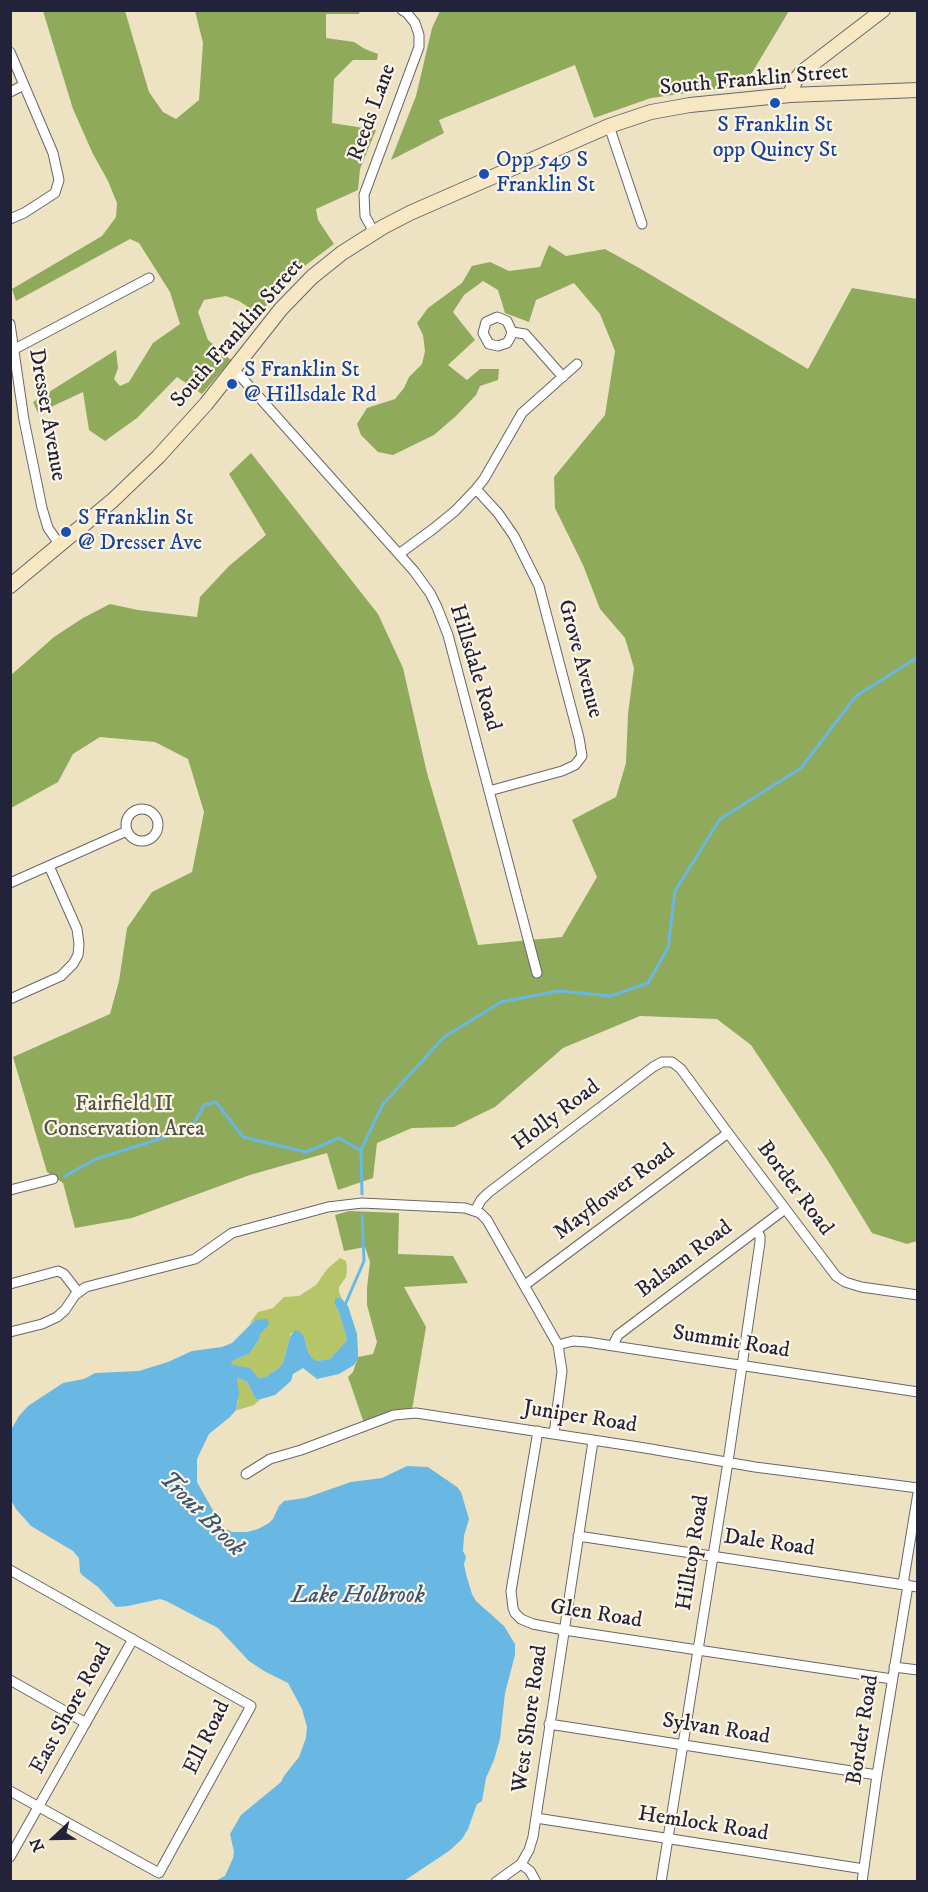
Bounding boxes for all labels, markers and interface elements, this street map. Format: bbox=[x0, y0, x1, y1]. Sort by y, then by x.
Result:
street label: South Franklin Street bbox=[659, 60, 849, 102]
street label: Reeds Lane bbox=[343, 61, 403, 165]
marker: S Franklin St opp Quincy St bbox=[768, 96, 782, 110]
place label: S Franklin St opp Quincy St bbox=[713, 113, 837, 164]
place label: Opp 549 S Franklin St bbox=[496, 148, 595, 200]
marker: Opp 549 S Franklin St bbox=[477, 167, 491, 181]
street label: South Franklin Street bbox=[166, 254, 310, 414]
street label: Dresser Avenue bbox=[21, 347, 71, 483]
place label: S Franklin St @ Hillsdale Rd bbox=[244, 358, 376, 410]
marker: S Franklin St @ Hillsdale Rd bbox=[225, 377, 239, 391]
place label: S Franklin St @ Dresser Ave bbox=[78, 506, 202, 558]
marker: S Franklin St @ Dresser Ave bbox=[59, 525, 73, 539]
street label: Grove Avenue bbox=[551, 597, 607, 721]
street label: Hillsdale Road bbox=[442, 602, 506, 734]
street label: Holly Road bbox=[508, 1075, 606, 1157]
park label: Fairfield II Conservation Area bbox=[43, 1092, 205, 1144]
street label: Border Road bbox=[750, 1137, 838, 1241]
street label: Mayflower Road bbox=[549, 1139, 681, 1247]
street label: Balsam Road bbox=[632, 1215, 738, 1305]
street label: Summit Road bbox=[671, 1321, 791, 1365]
street label: Juniper Road bbox=[521, 1396, 639, 1440]
water label: Trout Brook bbox=[152, 1466, 250, 1564]
street label: Hilltop Road bbox=[672, 1493, 716, 1613]
street label: Dale Road bbox=[722, 1525, 816, 1563]
water label: Lake Holbrook bbox=[291, 1583, 425, 1611]
street label: Glen Road bbox=[548, 1595, 644, 1635]
street label: East Shore Road bbox=[25, 1639, 119, 1779]
street label: West Shore Road bbox=[508, 1644, 554, 1794]
street label: Border Road bbox=[842, 1673, 886, 1787]
street label: Ell Road bbox=[179, 1697, 237, 1779]
street label: Sylvan Road bbox=[660, 1708, 772, 1752]
street label: Hemlock Road bbox=[636, 1802, 770, 1848]
north arrow bbox=[24, 1808, 84, 1868]
text: N bbox=[26, 1835, 49, 1855]

